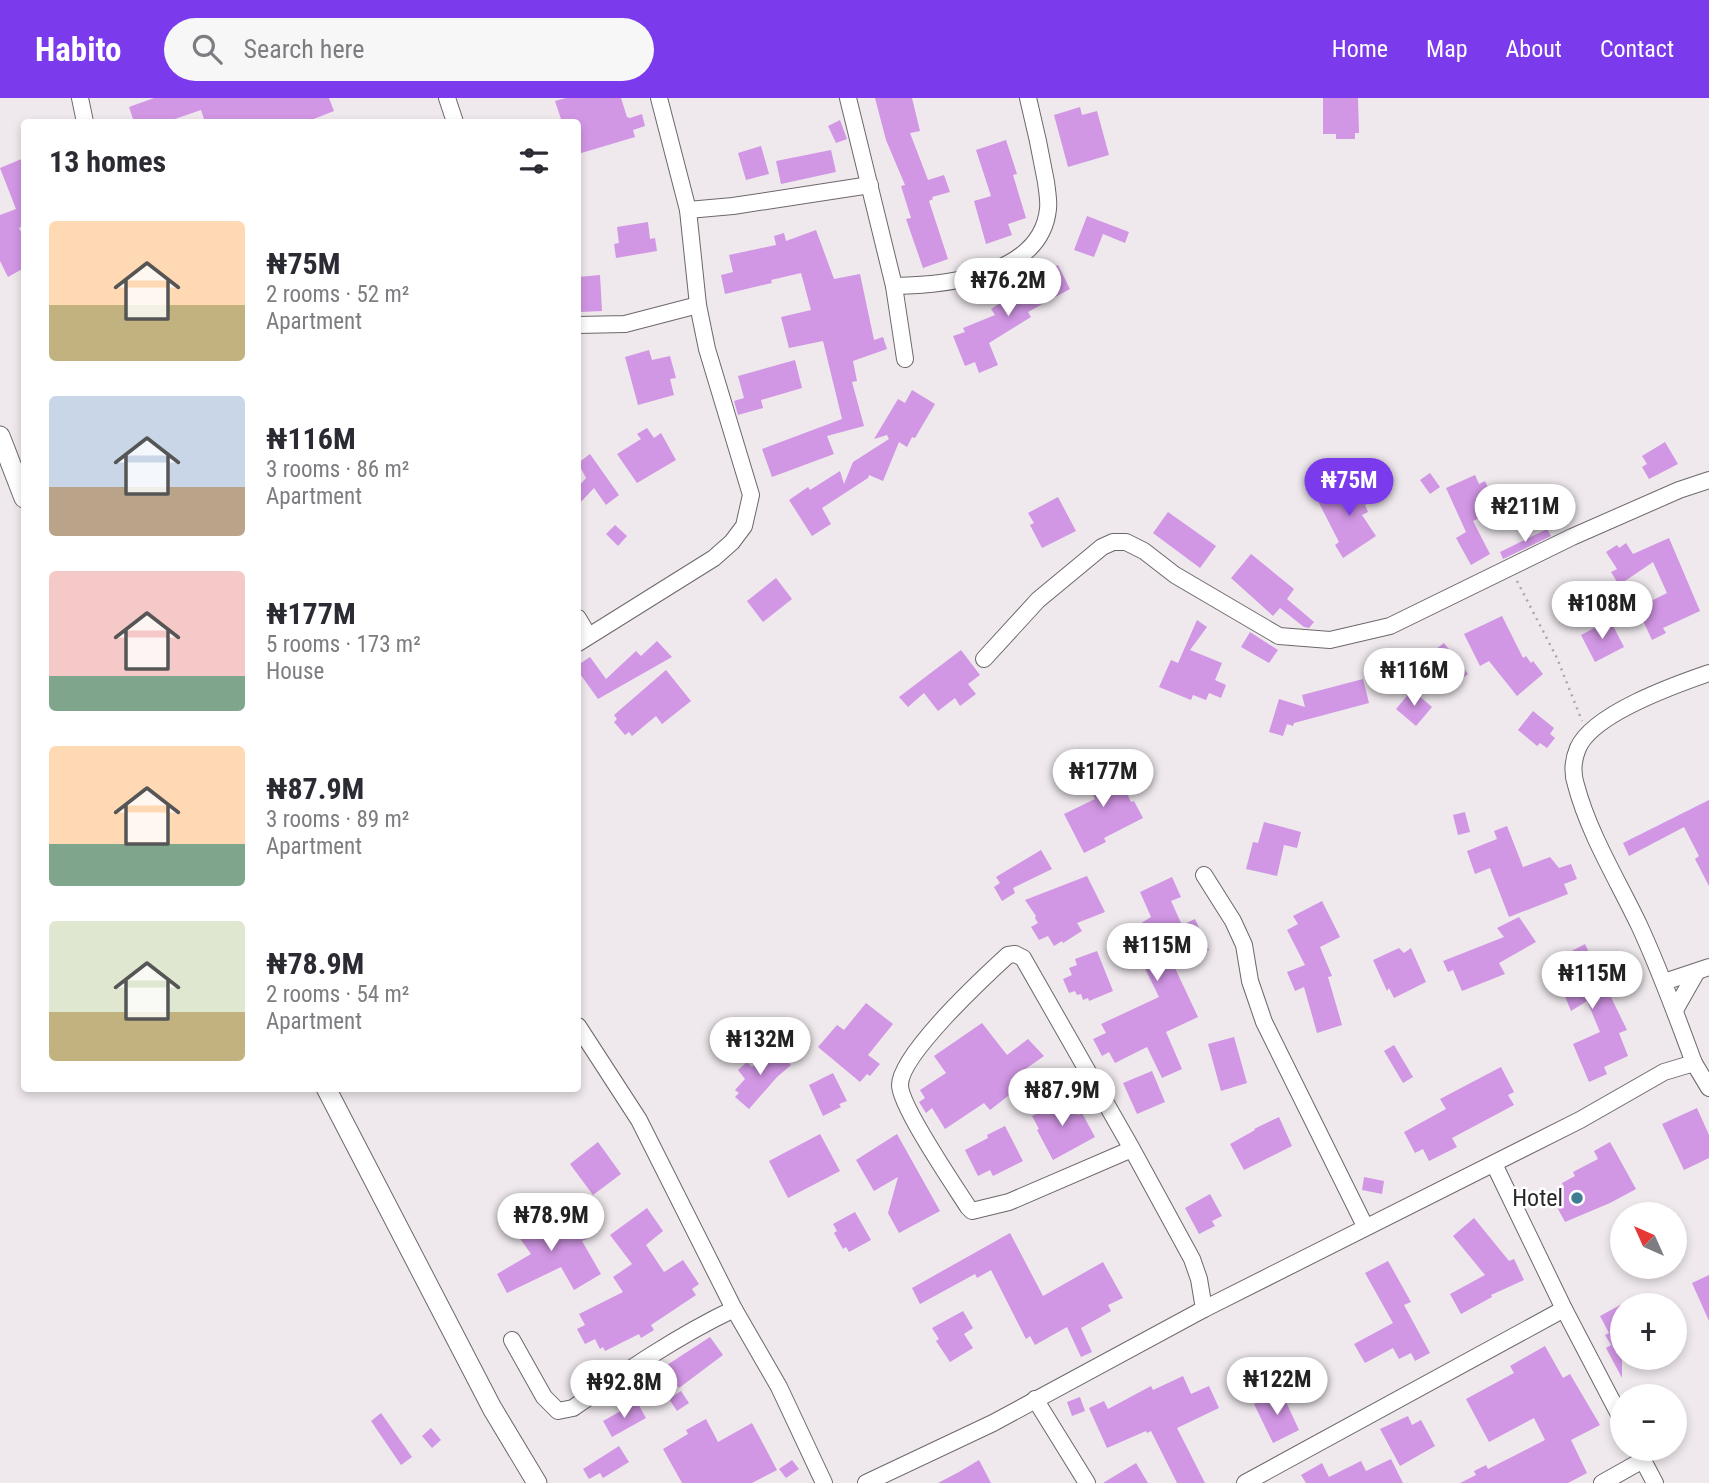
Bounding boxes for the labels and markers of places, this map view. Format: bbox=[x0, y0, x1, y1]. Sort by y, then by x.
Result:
pin: ₦76.2M bbox=[951, 258, 1065, 318]
pin: ₦75M bbox=[1308, 458, 1390, 518]
pin: ₦211M bbox=[1476, 484, 1574, 544]
pin: ₦108M bbox=[1553, 582, 1651, 641]
pin: ₦116M bbox=[1365, 648, 1463, 708]
pin: ₦177M bbox=[1054, 750, 1152, 809]
pin: ₦115M bbox=[1108, 924, 1206, 983]
pin: ₦115M bbox=[1543, 951, 1641, 1011]
pin: ₦132M bbox=[711, 1018, 809, 1077]
pin: ₦87.9M bbox=[1005, 1068, 1119, 1128]
place label: Hotel bbox=[1512, 1184, 1563, 1212]
marker: Hotel bbox=[1569, 1190, 1585, 1206]
pin: ₦78.9M bbox=[494, 1194, 608, 1253]
pin: ₦122M bbox=[1228, 1358, 1326, 1417]
pin: ₦92.8M bbox=[567, 1360, 681, 1420]

